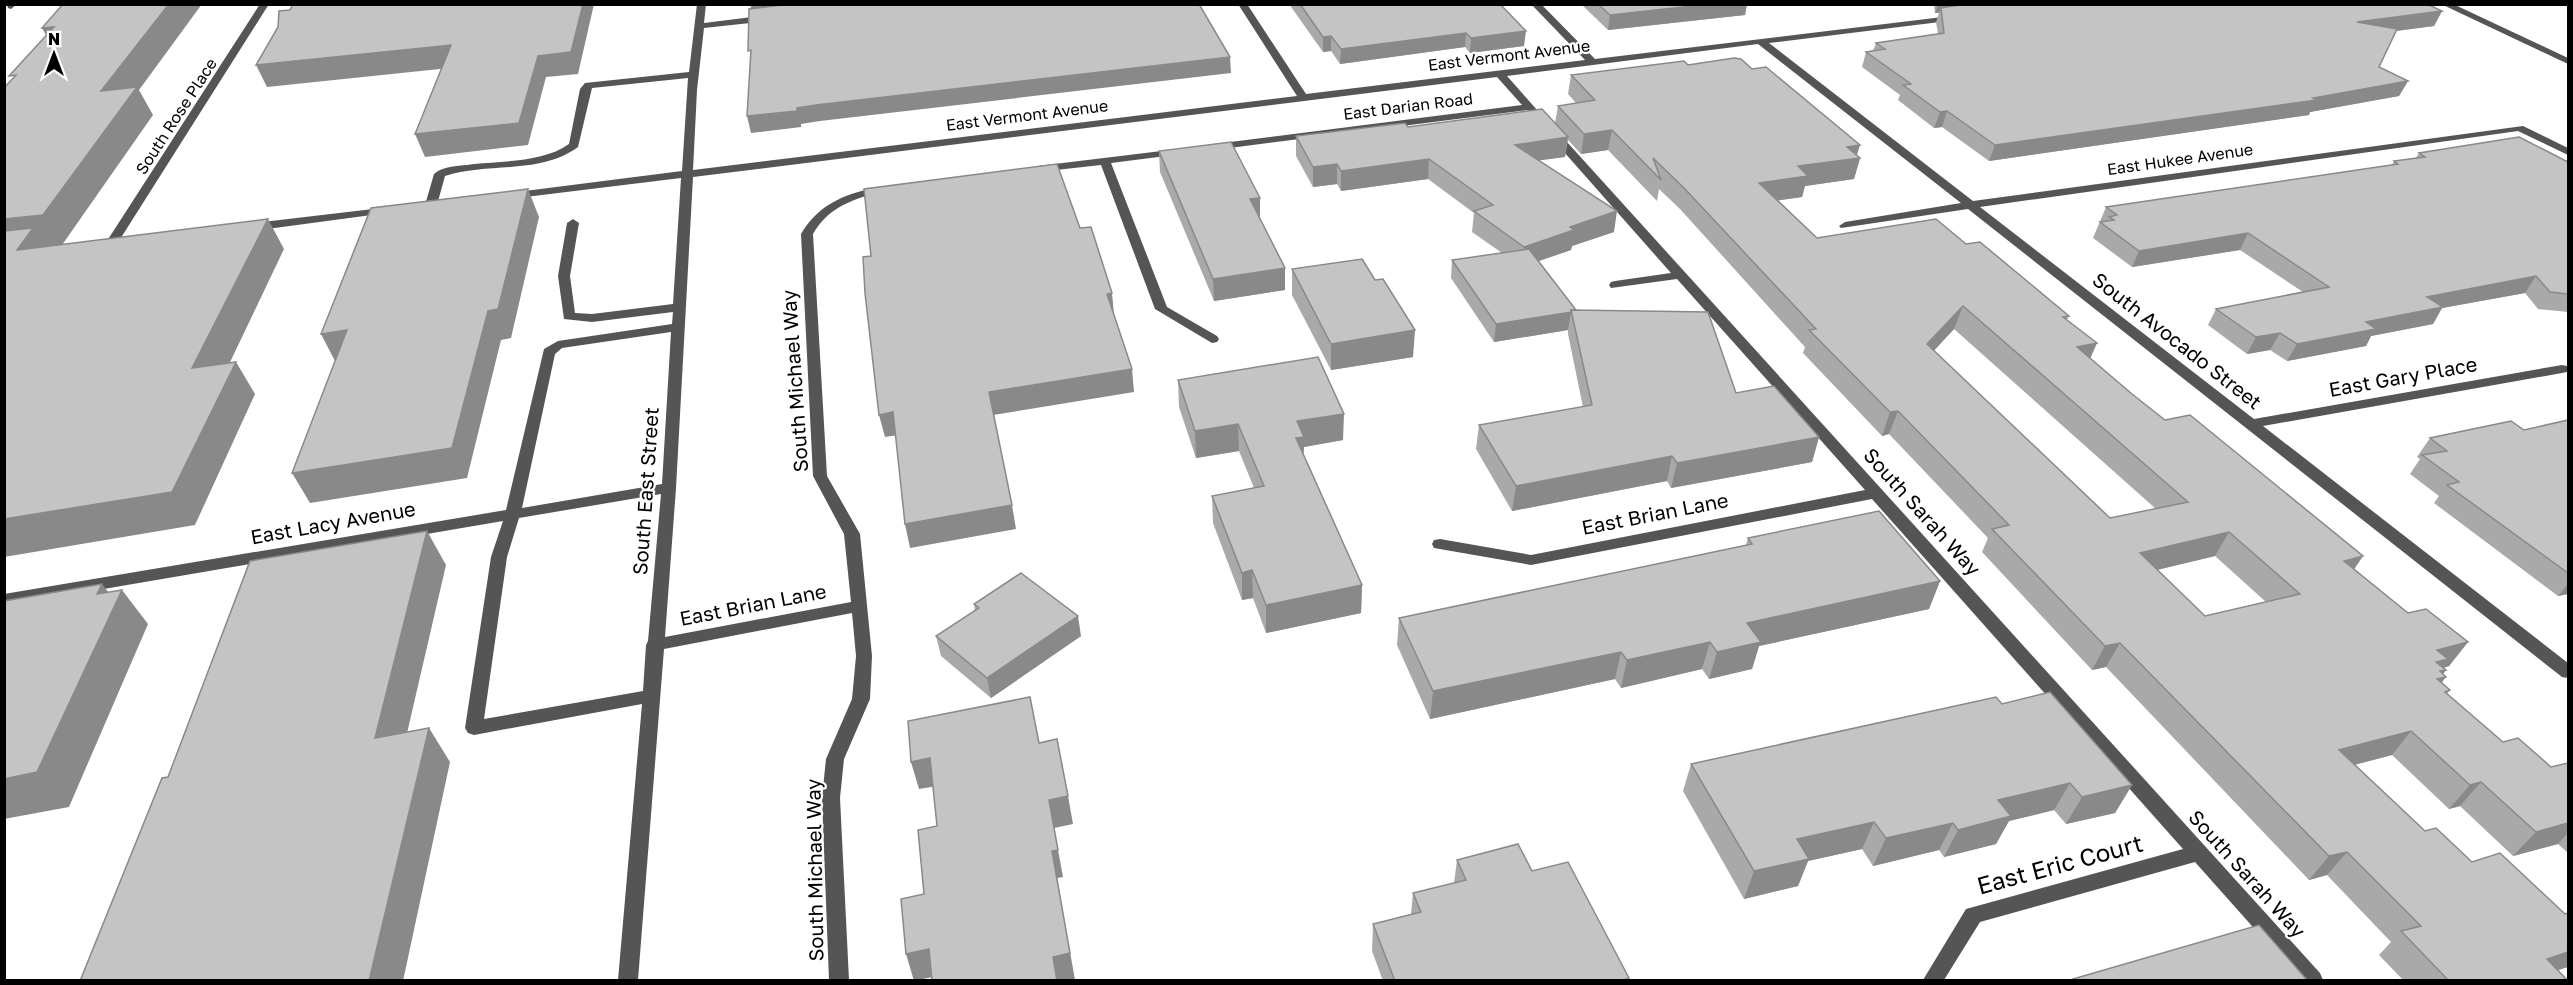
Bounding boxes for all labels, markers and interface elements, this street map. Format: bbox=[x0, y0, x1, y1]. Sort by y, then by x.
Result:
north arrow bbox=[24, 24, 84, 84]
text: N bbox=[48, 29, 60, 49]
street label: East Vermont Avenue bbox=[1427, 35, 1591, 75]
street label: South Rose Place bbox=[131, 54, 221, 178]
street label: East Darian Road bbox=[1342, 88, 1474, 124]
street label: East Vermont Avenue bbox=[945, 95, 1109, 135]
street label: East Hukee Avenue bbox=[2106, 139, 2254, 179]
street label: South Avocado Street bbox=[2088, 267, 2267, 414]
street label: South Michael Way bbox=[776, 289, 812, 473]
street label: East Gary Place bbox=[2327, 351, 2479, 401]
street label: South East Street bbox=[627, 406, 663, 576]
street label: South Sarah Way bbox=[1859, 443, 1986, 580]
street label: East Brian Lane bbox=[1579, 487, 1730, 539]
street label: East Lacy Avenue bbox=[248, 496, 417, 548]
street label: East Brian Lane bbox=[677, 578, 828, 630]
street label: South Michael Way bbox=[800, 778, 828, 962]
street label: South Sarah Way bbox=[2184, 805, 2311, 942]
street label: East Eric Court bbox=[1974, 827, 2146, 900]

